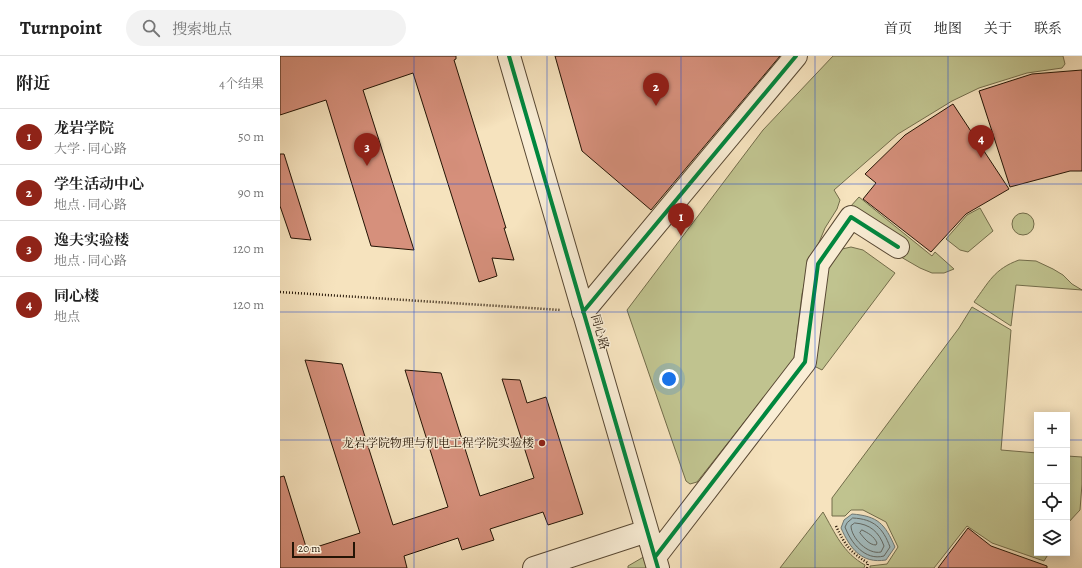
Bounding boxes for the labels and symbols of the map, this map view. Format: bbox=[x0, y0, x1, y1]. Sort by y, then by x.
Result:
pin: 2 bbox=[643, 73, 669, 106]
pin: 4 bbox=[968, 125, 994, 158]
pin: 3 bbox=[354, 133, 380, 166]
pin: 1 bbox=[668, 203, 694, 236]
street label: 同心路 bbox=[587, 312, 613, 352]
your location bbox=[659, 369, 679, 389]
place label: 龙岩学院物理与机电工程学院实验楼 bbox=[342, 435, 534, 451]
marker: 龙岩学院物理与机电工程学院实验楼 bbox=[537, 438, 547, 448]
scale bar bbox=[292, 540, 355, 559]

